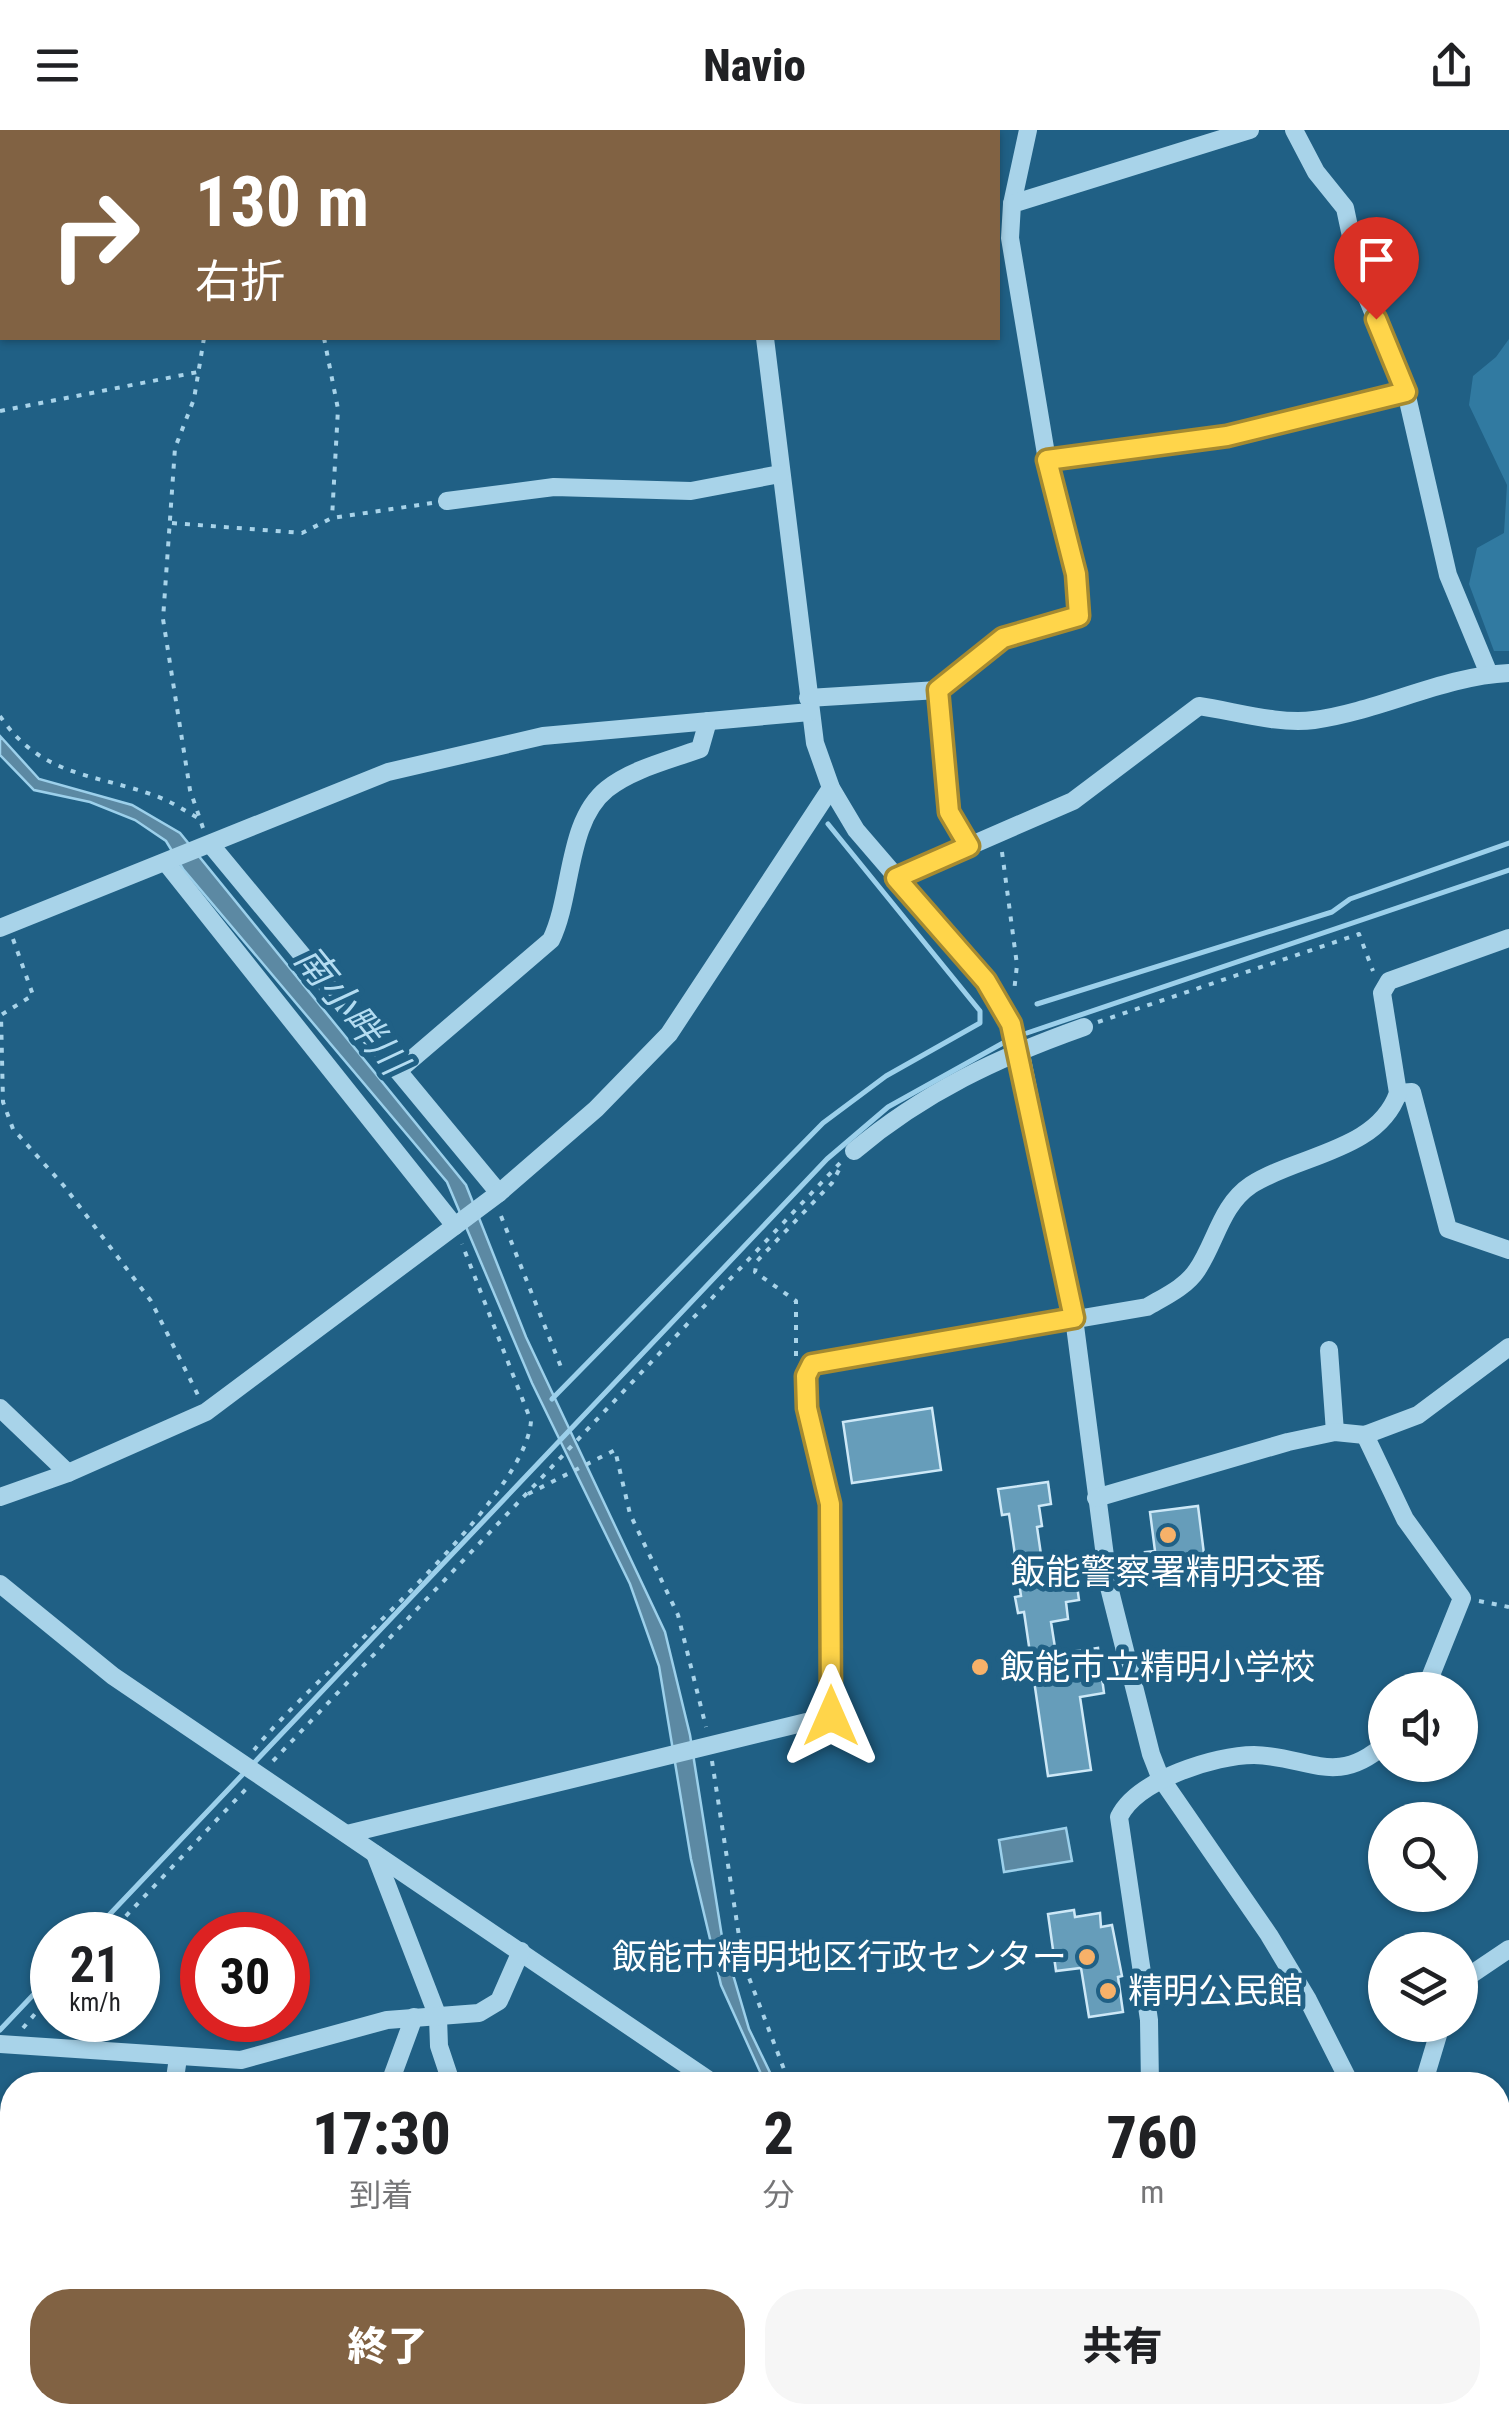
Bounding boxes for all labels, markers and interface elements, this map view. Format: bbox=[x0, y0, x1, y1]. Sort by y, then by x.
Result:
icon: menu bbox=[30, 38, 85, 93]
icon: share bbox=[1424, 38, 1479, 93]
text: Navio bbox=[703, 39, 806, 92]
text: 130 m bbox=[195, 161, 369, 243]
icon: right bbox=[30, 170, 160, 300]
pin bbox=[1334, 217, 1419, 320]
icon: arrive bbox=[1349, 232, 1404, 287]
text: 右折 bbox=[195, 255, 285, 308]
water label: 南小畔川 bbox=[286, 937, 418, 1086]
marker: 飯能警察署精明交番 bbox=[1157, 1524, 1179, 1546]
place label: 飯能警察署精明交番 bbox=[1010, 1552, 1326, 1593]
place label: 飯能市立精明小学校 bbox=[1000, 1647, 1315, 1688]
marker: 飯能市立精明小学校 bbox=[969, 1656, 991, 1678]
position arrow bbox=[779, 1664, 883, 1768]
map controls bbox=[1368, 1672, 1478, 2042]
button: sound bbox=[1368, 1672, 1478, 1782]
button: search bbox=[1368, 1802, 1478, 1912]
speed limit sign: 30 bbox=[180, 1912, 310, 2042]
button: layers bbox=[1368, 1932, 1478, 2042]
text: 21 bbox=[70, 1936, 120, 1994]
place label: 飯能市精明地区行政センター bbox=[612, 1937, 1067, 1978]
marker: 飯能市精明地区行政センター bbox=[1076, 1946, 1098, 1968]
place label: 精明公民館 bbox=[1128, 1971, 1303, 2012]
marker: 精明公民館 bbox=[1097, 1980, 1119, 2002]
text: km/h bbox=[69, 1988, 121, 2017]
text: 17:30 bbox=[312, 2098, 451, 2169]
text: 2 bbox=[763, 2098, 794, 2169]
text: 760 bbox=[1107, 2102, 1198, 2173]
text: m bbox=[1140, 2173, 1164, 2211]
text: 到着 bbox=[349, 2176, 413, 2214]
text: 分 bbox=[763, 2176, 795, 2214]
button: 終了 bbox=[30, 2289, 745, 2404]
button: 共有 bbox=[765, 2289, 1480, 2404]

